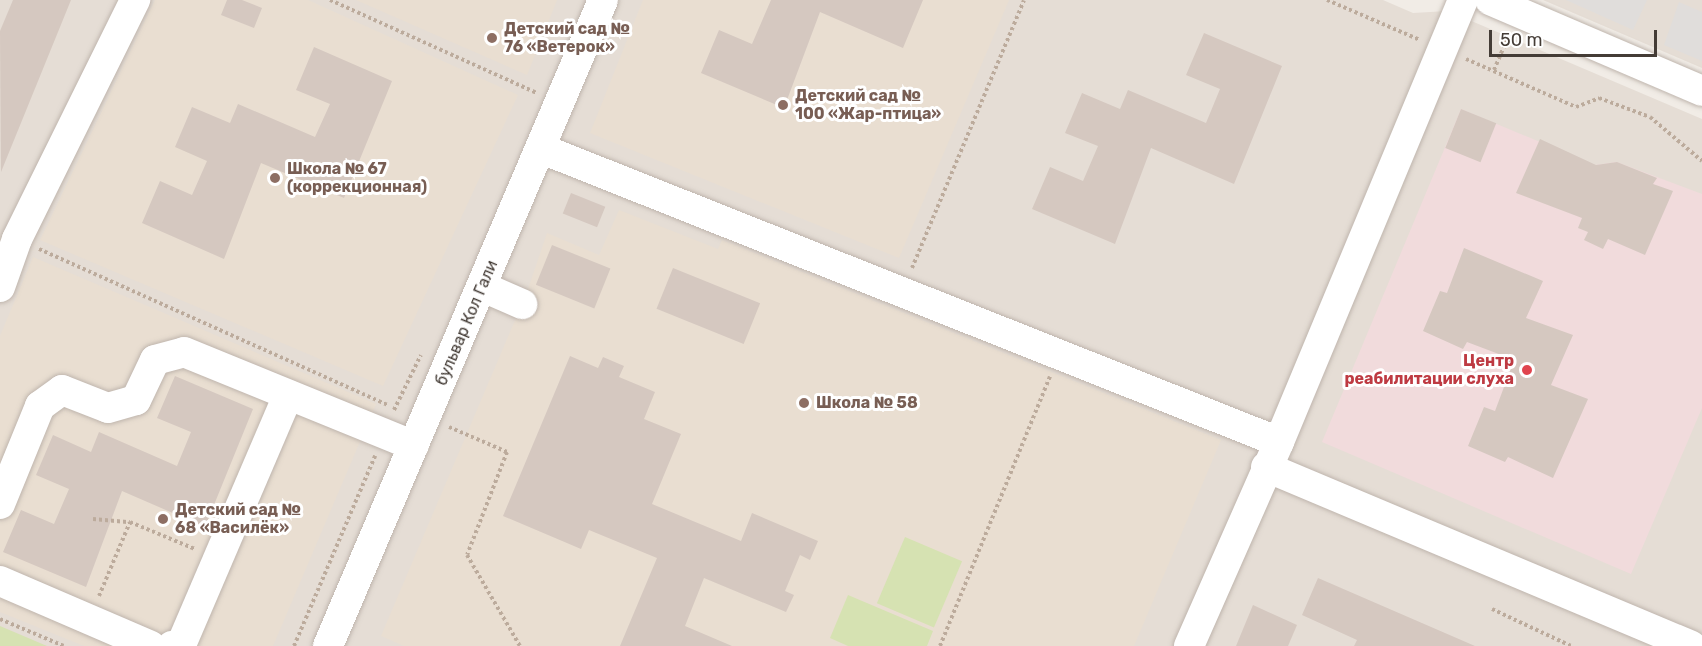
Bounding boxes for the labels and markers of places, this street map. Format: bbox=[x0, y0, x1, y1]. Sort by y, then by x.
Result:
place label: Детский сад № 76 «Ветерок» bbox=[504, 19, 630, 57]
marker: Детский сад № 76 «Ветерок» bbox=[485, 31, 499, 45]
place label: Детский сад № 100 «Жар-птица» bbox=[795, 86, 941, 124]
marker: Детский сад № 100 «Жар-птица» bbox=[776, 98, 790, 112]
place label: Школа № 67 (коррекционная) bbox=[287, 159, 427, 197]
marker: Школа № 67 (коррекционная) bbox=[268, 171, 282, 185]
place label: Центр реабилитации слуха bbox=[1344, 351, 1514, 389]
marker: Центр реабилитации слуха bbox=[1518, 361, 1536, 379]
place label: Школа № 58 bbox=[816, 393, 918, 413]
marker: Школа № 58 bbox=[797, 396, 811, 410]
place label: Детский сад № 68 «Василёк» bbox=[175, 500, 301, 538]
marker: Детский сад № 68 «Василёк» bbox=[156, 512, 170, 526]

